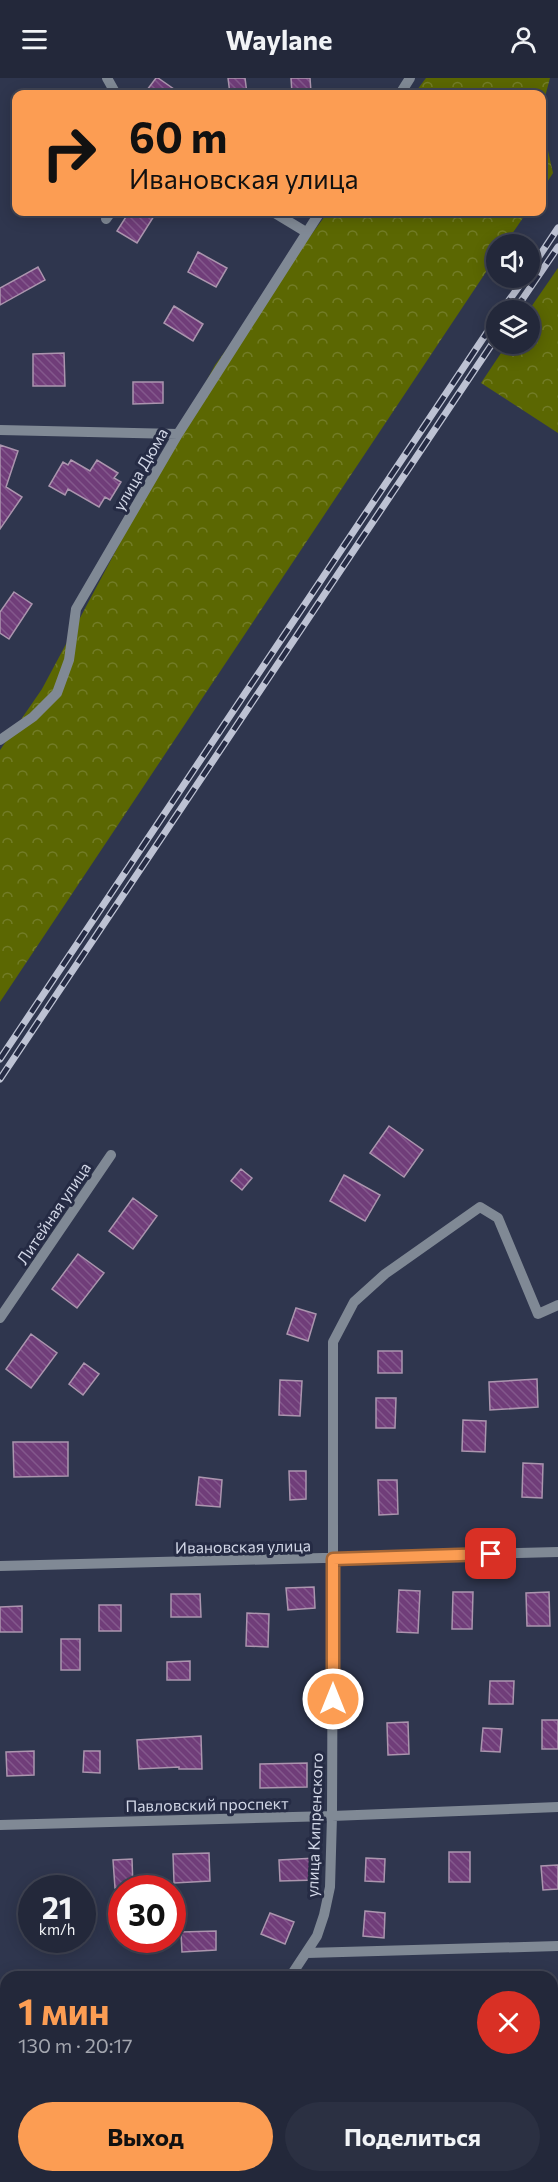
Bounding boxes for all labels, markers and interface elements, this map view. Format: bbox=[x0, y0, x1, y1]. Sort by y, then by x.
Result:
icon: menu bbox=[18, 23, 51, 56]
text: Waylane bbox=[226, 23, 332, 56]
icon: person bbox=[507, 23, 540, 56]
text: 60 m bbox=[129, 110, 228, 162]
icon: right bbox=[30, 114, 108, 192]
text: Ивановская улица bbox=[129, 162, 359, 195]
map controls bbox=[486, 234, 540, 354]
button: sound bbox=[486, 234, 540, 288]
button: layers bbox=[486, 300, 540, 354]
street label: улица Дюма bbox=[109, 424, 171, 514]
street label: Литейная улица bbox=[12, 1158, 94, 1268]
pin bbox=[465, 1528, 516, 1579]
street label: Ивановская улица bbox=[175, 1535, 311, 1557]
icon: arrive bbox=[474, 1537, 507, 1570]
position arrow bbox=[301, 1667, 365, 1731]
street label: улица Кипренского bbox=[302, 1752, 326, 1898]
street label: Павловский проспект bbox=[125, 1793, 289, 1815]
speed limit sign: 30 bbox=[108, 1875, 186, 1953]
text: 21 bbox=[42, 1888, 72, 1925]
text: km/h bbox=[39, 1920, 75, 1938]
text: 1 мин bbox=[18, 1988, 110, 2032]
button: close bbox=[477, 1991, 540, 2054]
text: 130 m · 20:17 bbox=[18, 2033, 133, 2057]
button: Выход bbox=[18, 2102, 273, 2171]
button: Поделиться bbox=[285, 2102, 540, 2171]

